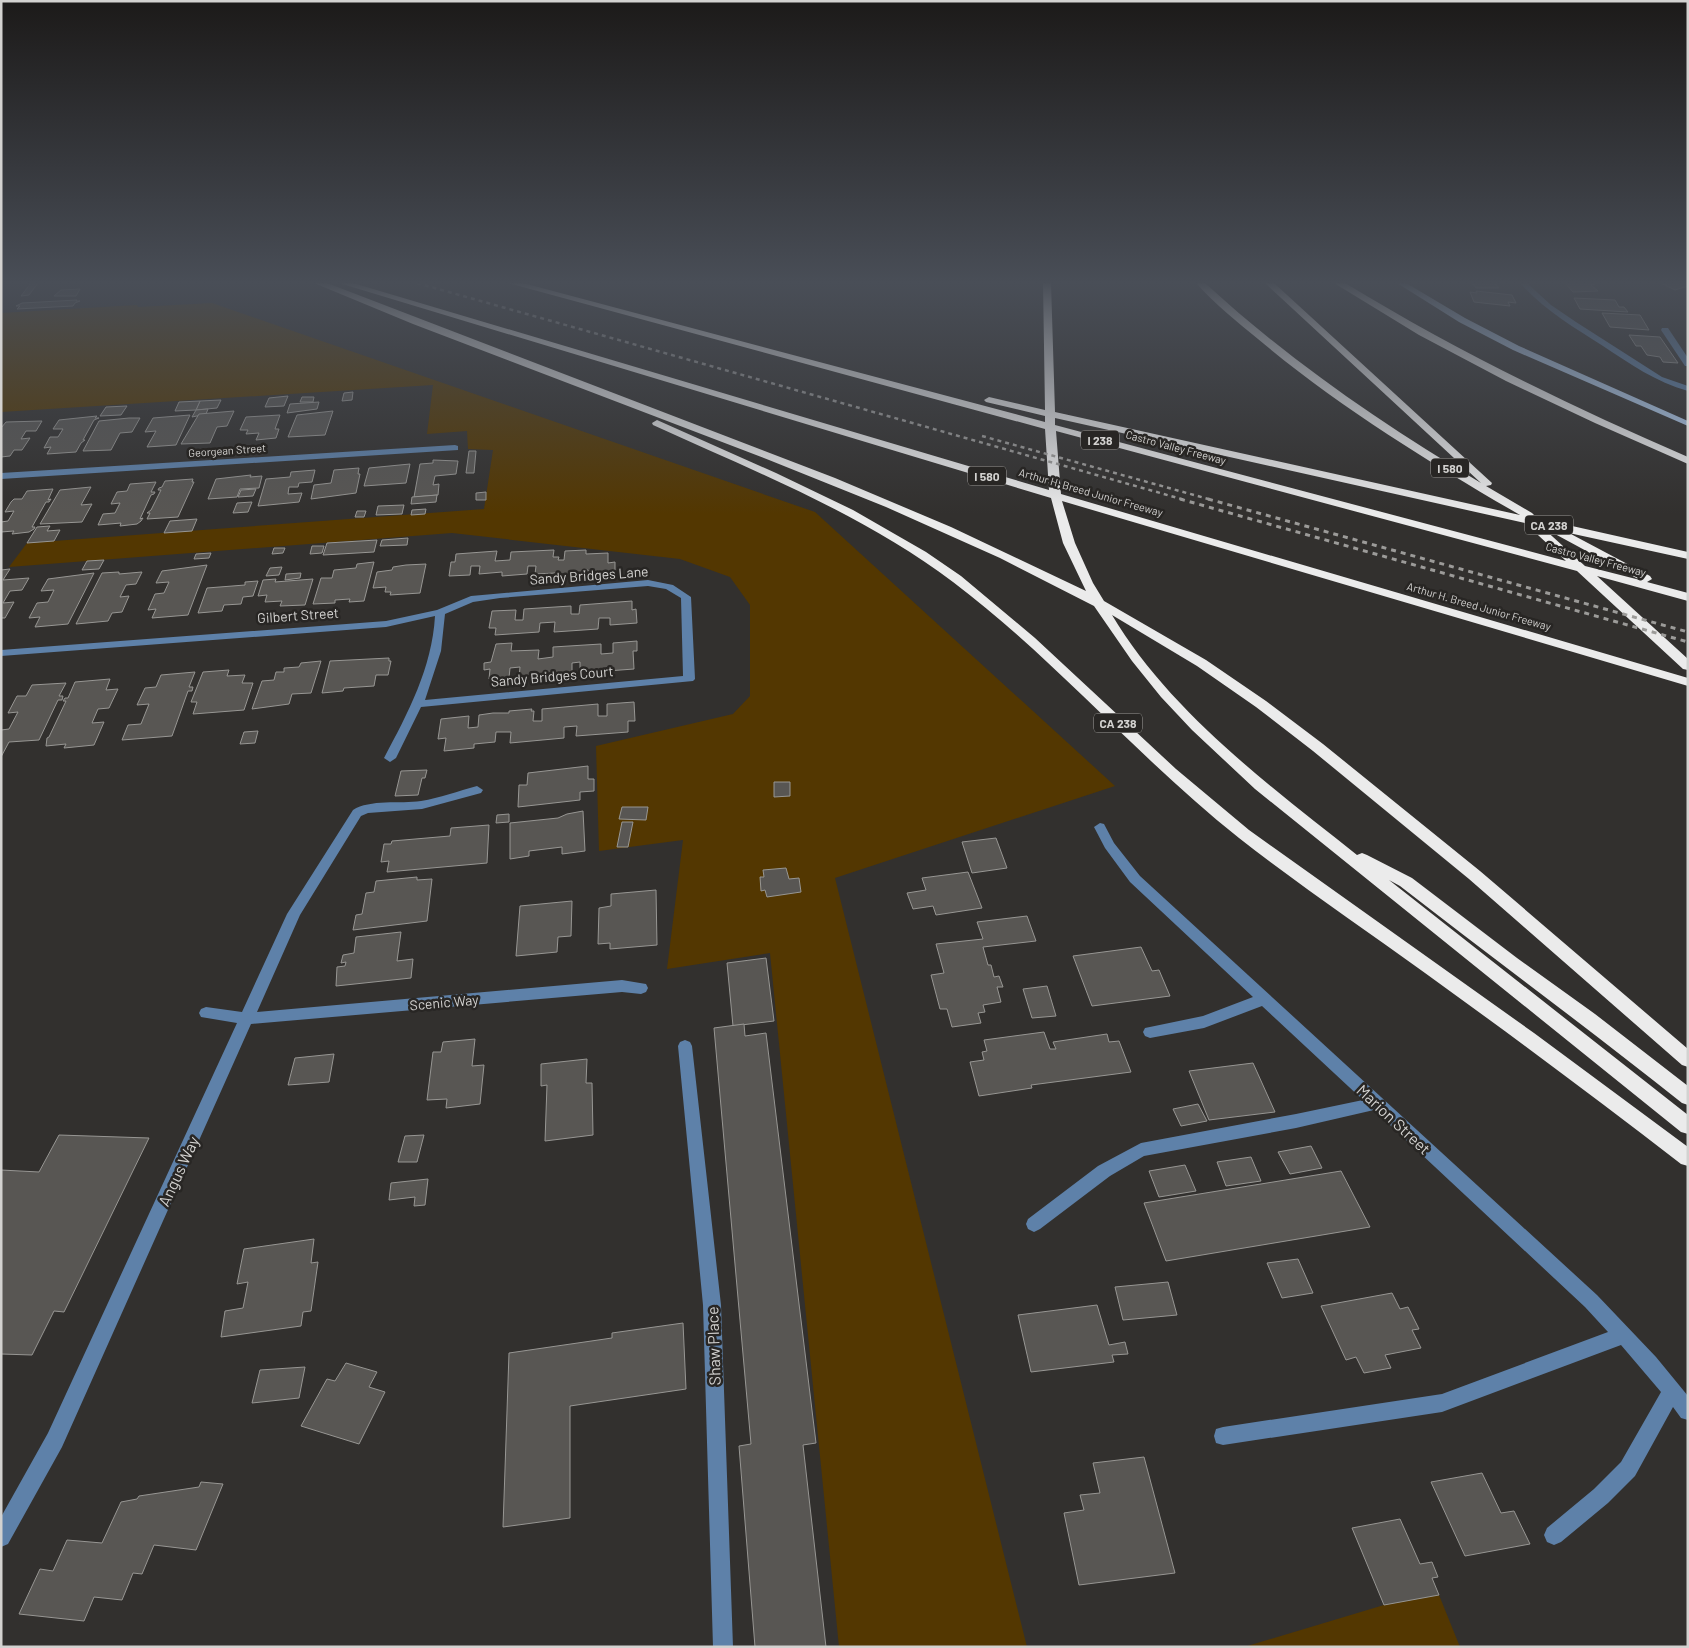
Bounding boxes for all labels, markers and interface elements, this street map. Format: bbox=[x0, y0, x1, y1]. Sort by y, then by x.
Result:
street label: Castro Valley Freeway bbox=[1124, 427, 1228, 467]
road number: I 238 bbox=[1081, 430, 1119, 450]
street label: Georgean Street bbox=[188, 441, 266, 459]
road number: I 580 bbox=[1431, 458, 1469, 478]
street label: Arthur H. Breed Junior Freeway bbox=[1017, 465, 1165, 519]
road number: I 580 bbox=[968, 466, 1006, 486]
road number: CA 238 bbox=[1525, 516, 1573, 534]
street label: Castro Valley Freeway bbox=[1544, 539, 1648, 579]
street label: Sandy Bridges Lane bbox=[529, 562, 649, 588]
street label: Arthur H. Breed Junior Freeway bbox=[1405, 579, 1553, 633]
street label: Gilbert Street bbox=[257, 604, 339, 626]
street label: Sandy Bridges Court bbox=[490, 662, 614, 690]
road number: CA 238 bbox=[1094, 714, 1142, 732]
street label: Scenic Way bbox=[409, 990, 480, 1013]
street label: Marion Street bbox=[1353, 1080, 1435, 1158]
street label: Angus Way bbox=[154, 1132, 203, 1209]
street label: Shaw Place bbox=[702, 1306, 724, 1386]

